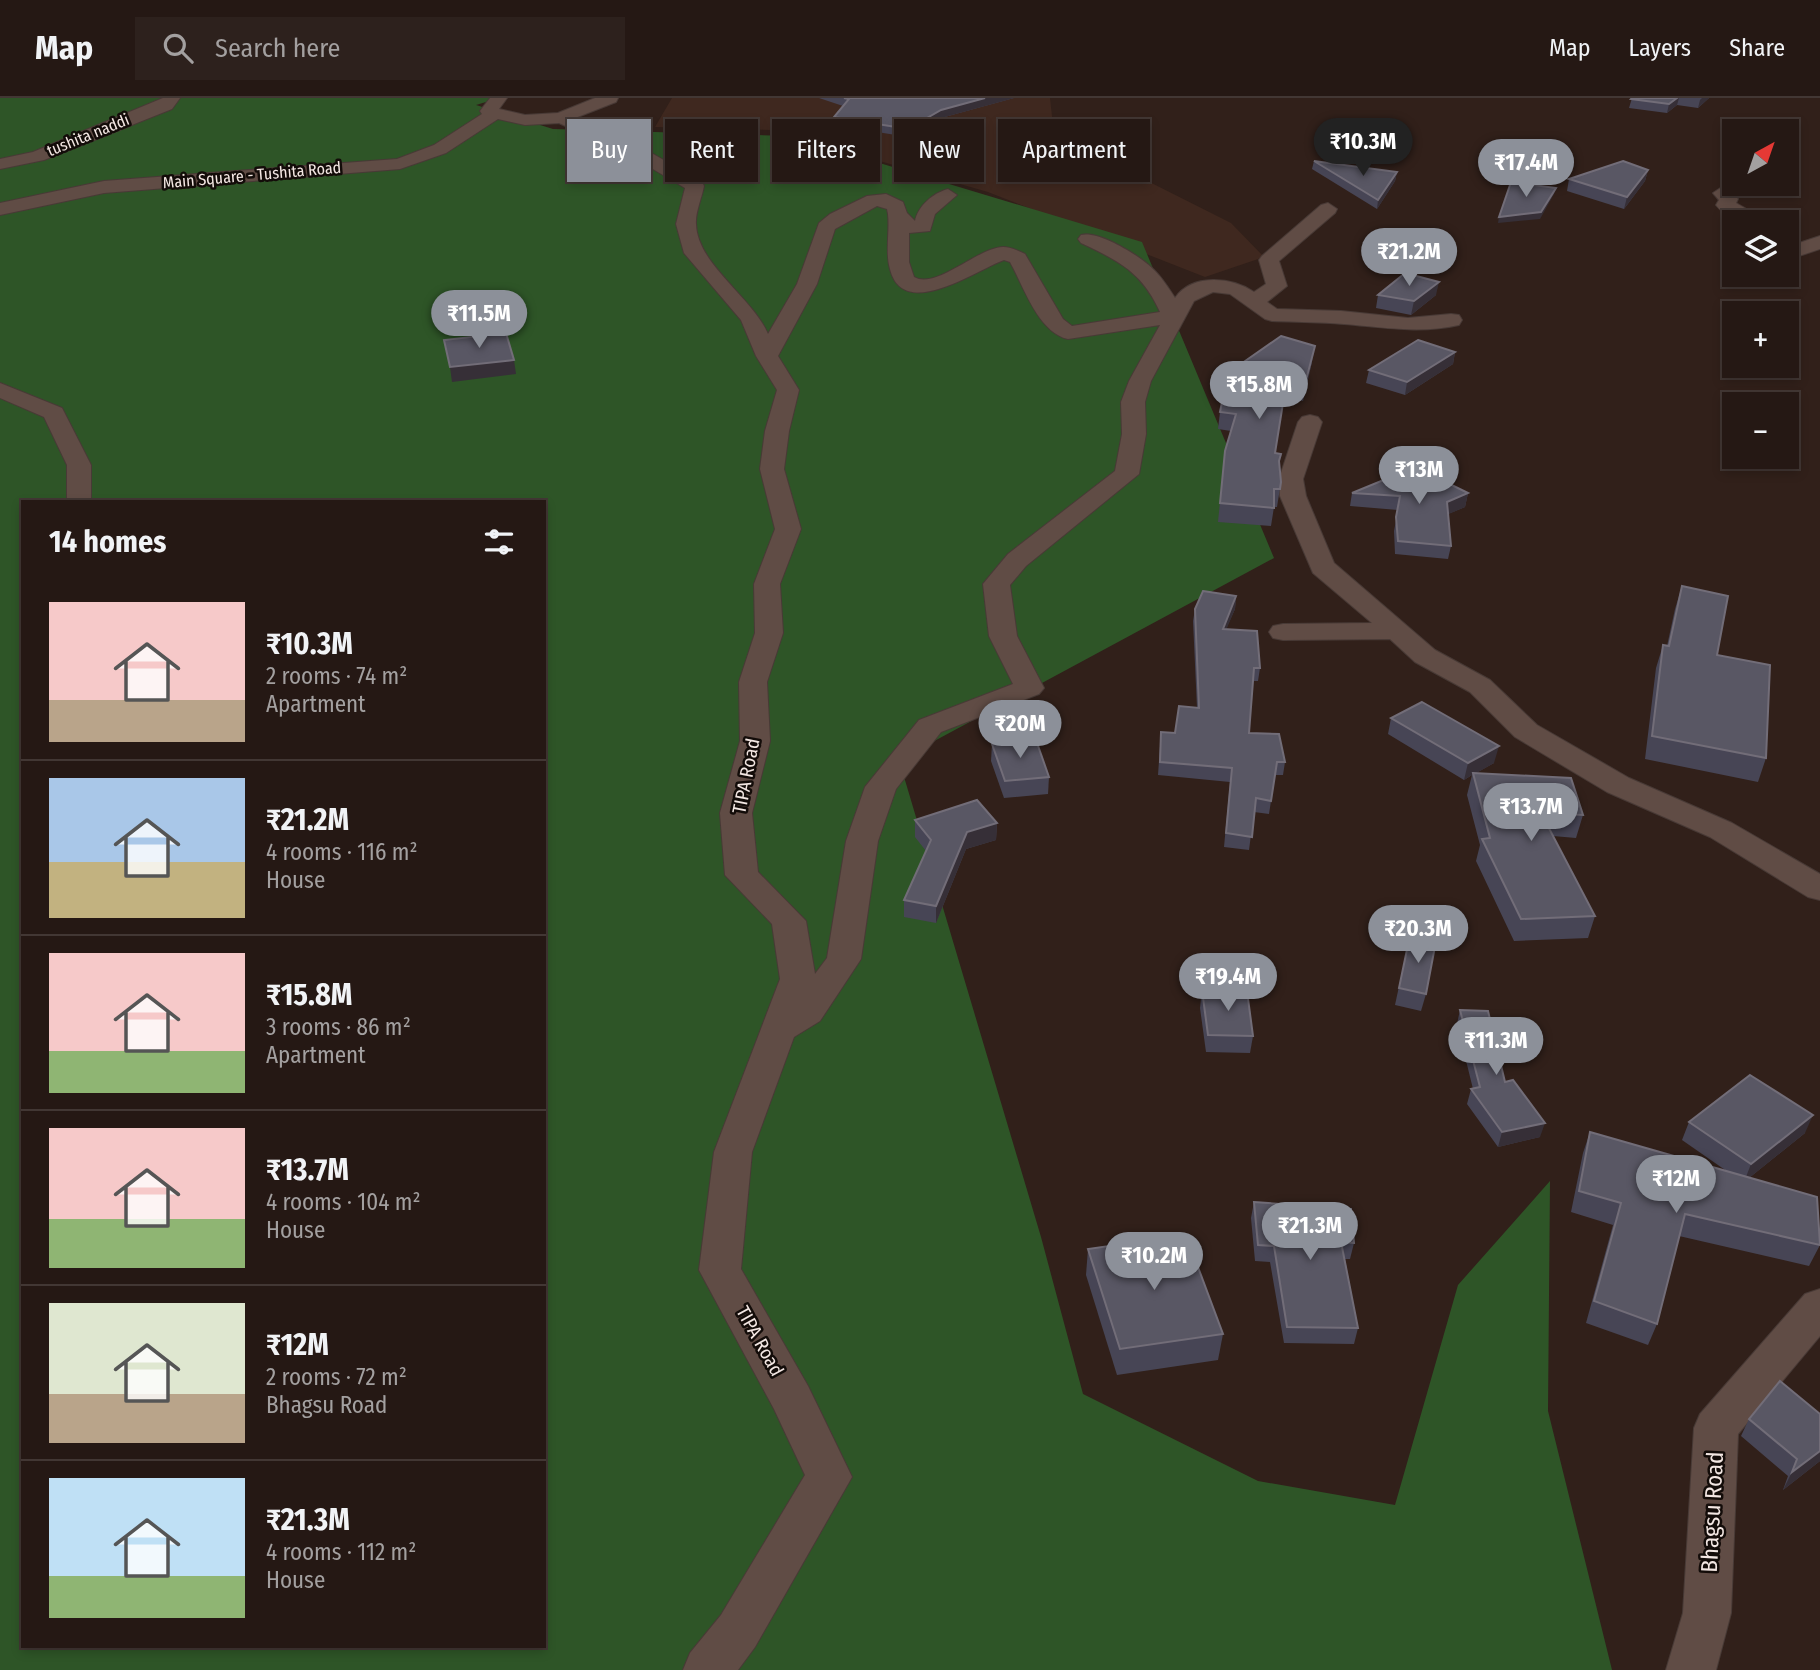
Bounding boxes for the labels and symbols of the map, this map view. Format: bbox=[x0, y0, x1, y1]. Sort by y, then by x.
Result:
street label: tushita naddi bbox=[44, 110, 132, 160]
pin: ₹10.3M bbox=[1306, 118, 1420, 178]
north arrow bbox=[1722, 119, 1799, 196]
pin: ₹17.4M bbox=[1469, 140, 1583, 199]
street label: Main Square - Tushita Road bbox=[162, 158, 342, 192]
pin: ₹21.2M bbox=[1352, 228, 1466, 288]
pin: ₹11.5M bbox=[422, 290, 536, 350]
pin: ₹15.8M bbox=[1202, 362, 1316, 421]
pin: ₹13M bbox=[1378, 446, 1460, 506]
pin: ₹20M bbox=[979, 700, 1061, 760]
street label: TIPA Road bbox=[727, 736, 765, 816]
pin: ₹13.7M bbox=[1474, 784, 1588, 843]
pin: ₹20.3M bbox=[1361, 906, 1475, 965]
pin: ₹19.4M bbox=[1171, 954, 1285, 1013]
pin: ₹11.3M bbox=[1439, 1018, 1553, 1077]
pin: ₹12M bbox=[1635, 1156, 1717, 1215]
pin: ₹21.3M bbox=[1253, 1202, 1367, 1262]
pin: ₹10.2M bbox=[1097, 1232, 1211, 1292]
street label: TIPA Road bbox=[731, 1302, 789, 1380]
street label: Bhagsu Road bbox=[1695, 1451, 1729, 1573]

